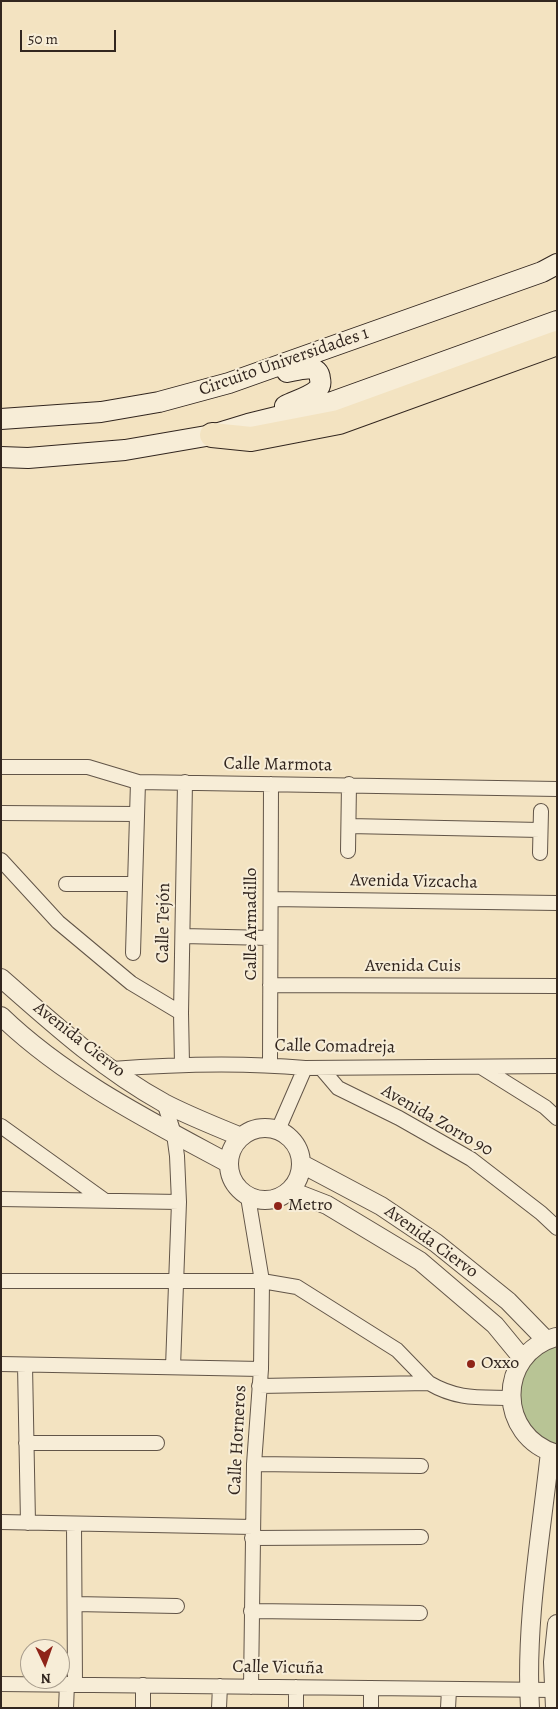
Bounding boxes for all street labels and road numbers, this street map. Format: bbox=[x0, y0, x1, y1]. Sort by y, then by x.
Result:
street label: Circuito Universidades 1 bbox=[196, 323, 372, 401]
street label: Calle Marmota bbox=[223, 753, 333, 777]
street label: Calle Armadillo bbox=[241, 868, 263, 980]
street label: Avenida Vizcacha bbox=[350, 870, 478, 894]
street label: Calle Tejón bbox=[153, 883, 175, 963]
street label: Avenida Cuis bbox=[365, 956, 461, 978]
street label: Avenida Ciervo bbox=[29, 998, 129, 1082]
street label: Calle Comadreja bbox=[275, 1035, 395, 1059]
street label: Avenida Zorro 90 bbox=[377, 1080, 497, 1162]
street label: Avenida Ciervo bbox=[380, 1201, 482, 1283]
street label: Calle Horneros bbox=[224, 1385, 252, 1495]
street label: Calle Vicuña bbox=[232, 1656, 324, 1680]

